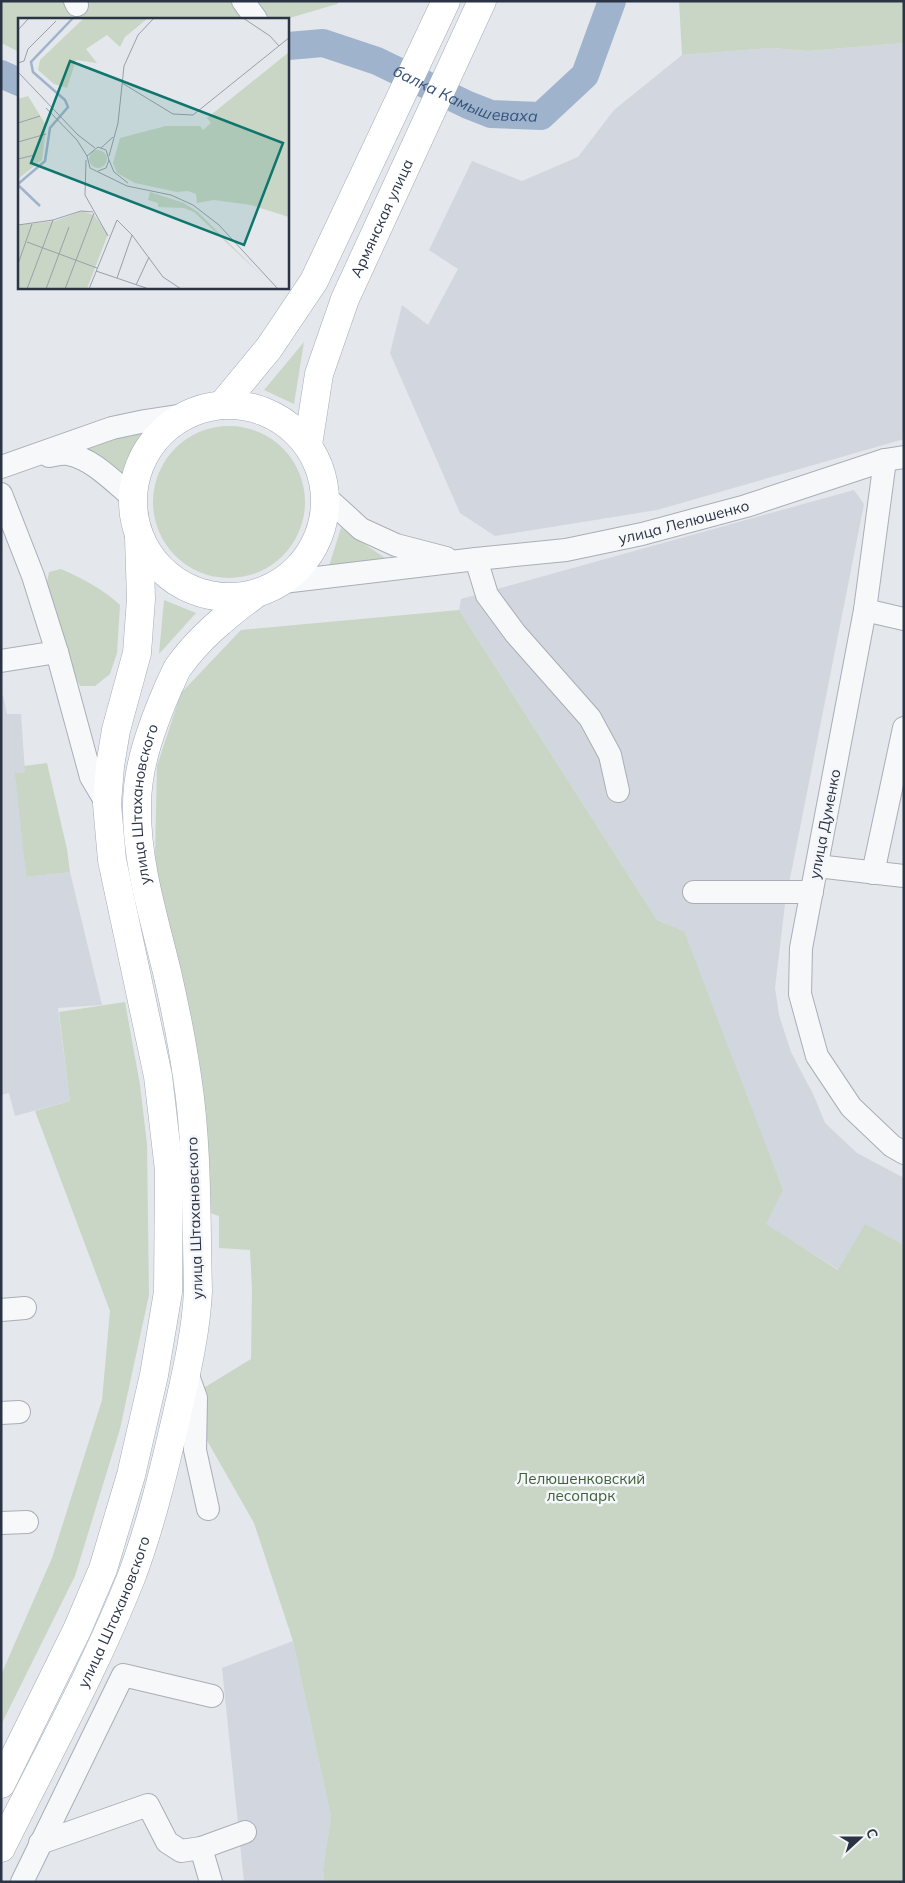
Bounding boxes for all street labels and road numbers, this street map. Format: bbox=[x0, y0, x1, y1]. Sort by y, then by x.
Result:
street label: Армянская улица bbox=[346, 156, 417, 280]
street label: улица Лелюшенко bbox=[617, 496, 751, 548]
street label: улица Штахановского bbox=[127, 721, 162, 887]
street label: улица Думенко bbox=[805, 767, 844, 881]
street label: улица Штахановского bbox=[182, 1136, 207, 1300]
street label: улица Штахановского bbox=[73, 1534, 154, 1691]

